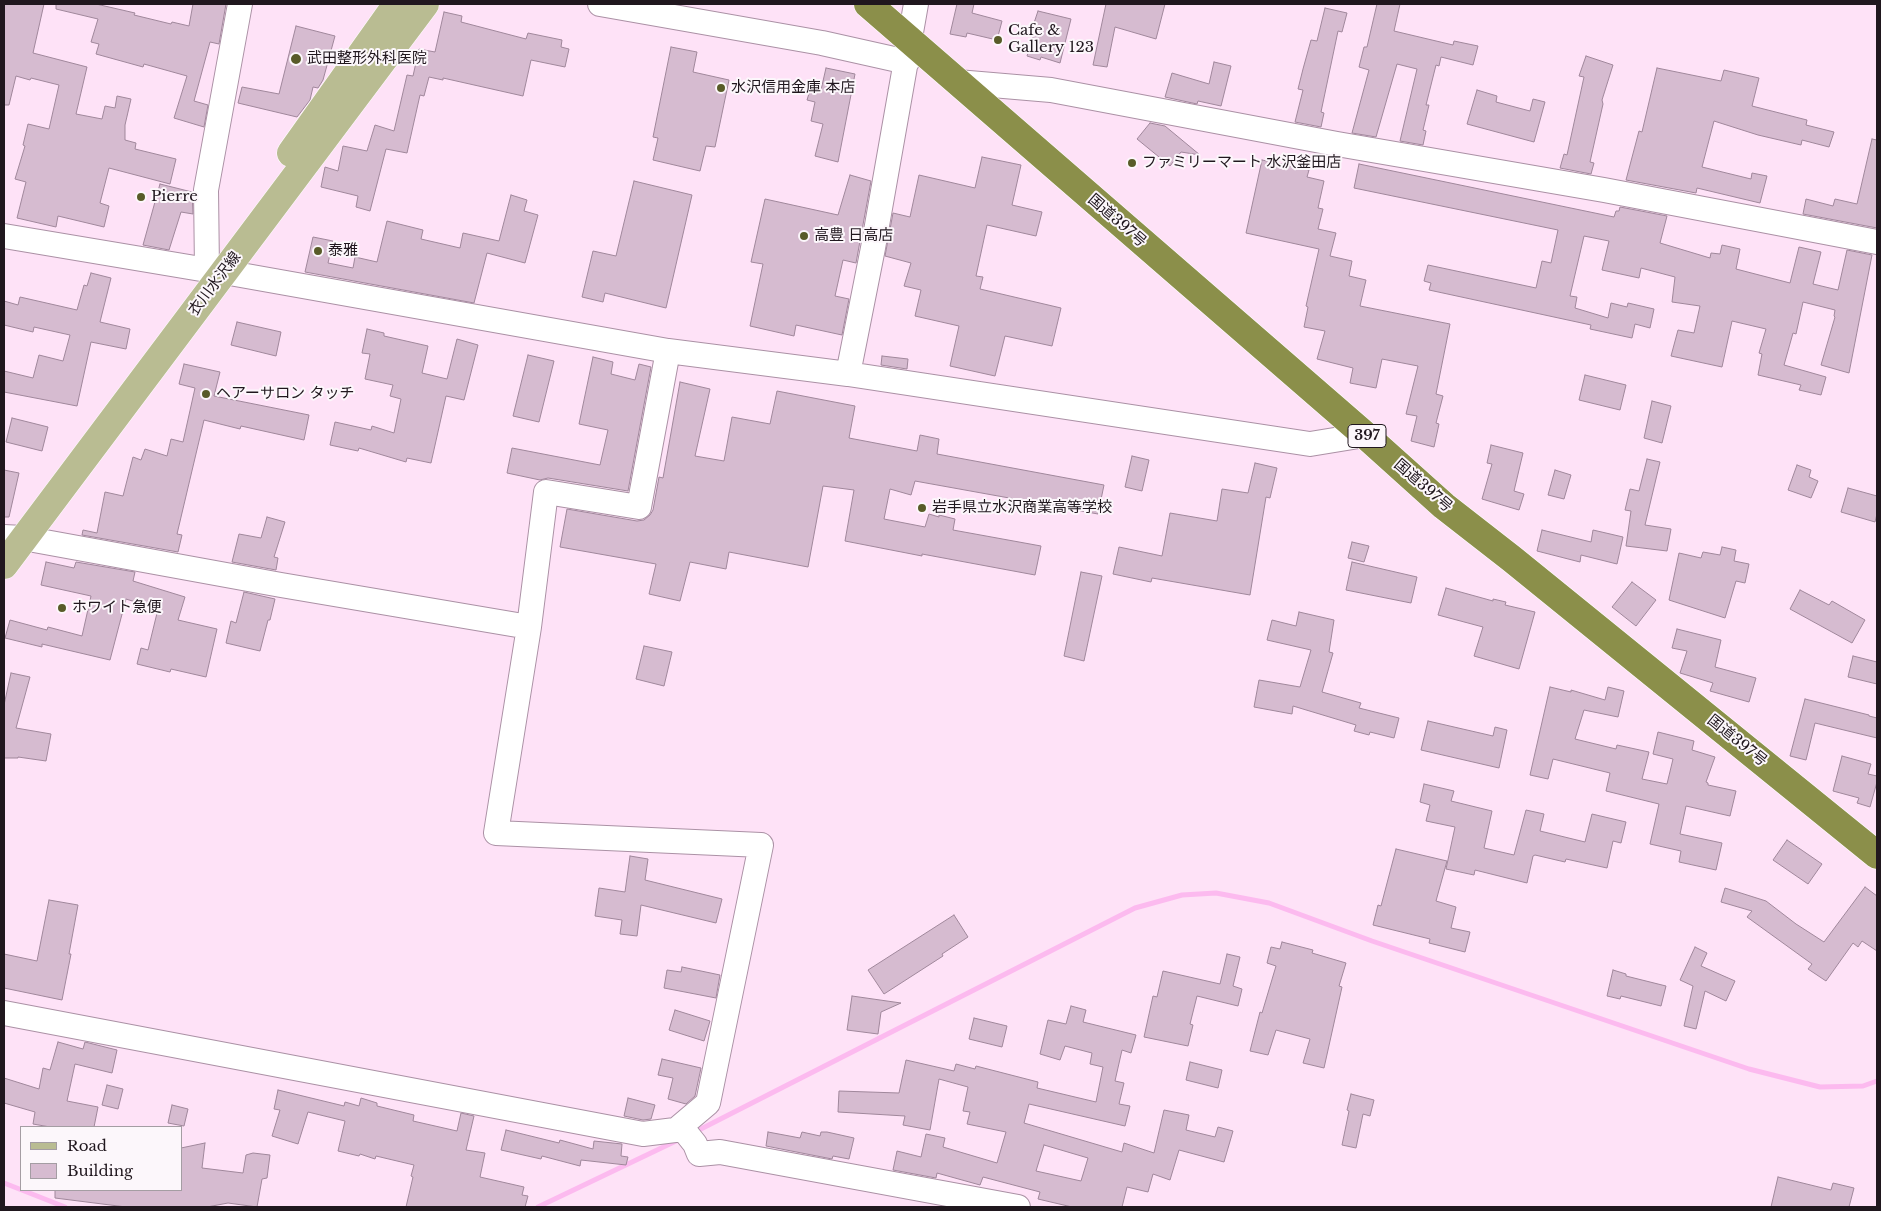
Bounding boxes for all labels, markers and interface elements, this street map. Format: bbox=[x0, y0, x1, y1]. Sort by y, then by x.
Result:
place label: Cafe & Gallery 123 bbox=[1008, 22, 1094, 57]
marker: Cafe & Gallery 123 bbox=[992, 34, 1004, 46]
place label: 武田整形外科医院 bbox=[307, 50, 427, 68]
marker: 武田整形外科医院 bbox=[289, 52, 303, 66]
place label: 水沢信用金庫 本店 bbox=[731, 79, 855, 97]
marker: 水沢信用金庫 本店 bbox=[715, 82, 727, 94]
place label: ファミリーマート 水沢釜田店 bbox=[1142, 154, 1341, 172]
marker: ファミリーマート 水沢釜田店 bbox=[1126, 157, 1138, 169]
place label: Pierre bbox=[151, 188, 198, 206]
marker: Pierre bbox=[135, 191, 147, 203]
street label: 国道397号 bbox=[1084, 191, 1150, 251]
place label: 高豊 日高店 bbox=[814, 227, 893, 245]
marker: 高豊 日高店 bbox=[798, 230, 810, 242]
place label: 泰雅 bbox=[328, 242, 358, 260]
marker: 泰雅 bbox=[312, 245, 324, 257]
street label: 衣川水沢線 bbox=[185, 249, 245, 319]
place label: ヘアーサロン タッチ bbox=[216, 385, 354, 403]
marker: ヘアーサロン タッチ bbox=[200, 388, 212, 400]
road number: 397 bbox=[1348, 424, 1386, 448]
street label: 国道397号 bbox=[1390, 456, 1456, 516]
place label: 岩手県立水沢商業高等学校 bbox=[932, 499, 1112, 517]
marker: 岩手県立水沢商業高等学校 bbox=[916, 502, 928, 514]
place label: ホワイト急便 bbox=[72, 599, 162, 617]
marker: ホワイト急便 bbox=[56, 602, 68, 614]
street label: 国道397号 bbox=[1704, 712, 1770, 770]
legend bbox=[20, 1126, 182, 1191]
text: Road bbox=[67, 1136, 107, 1155]
text: Building bbox=[67, 1161, 133, 1180]

